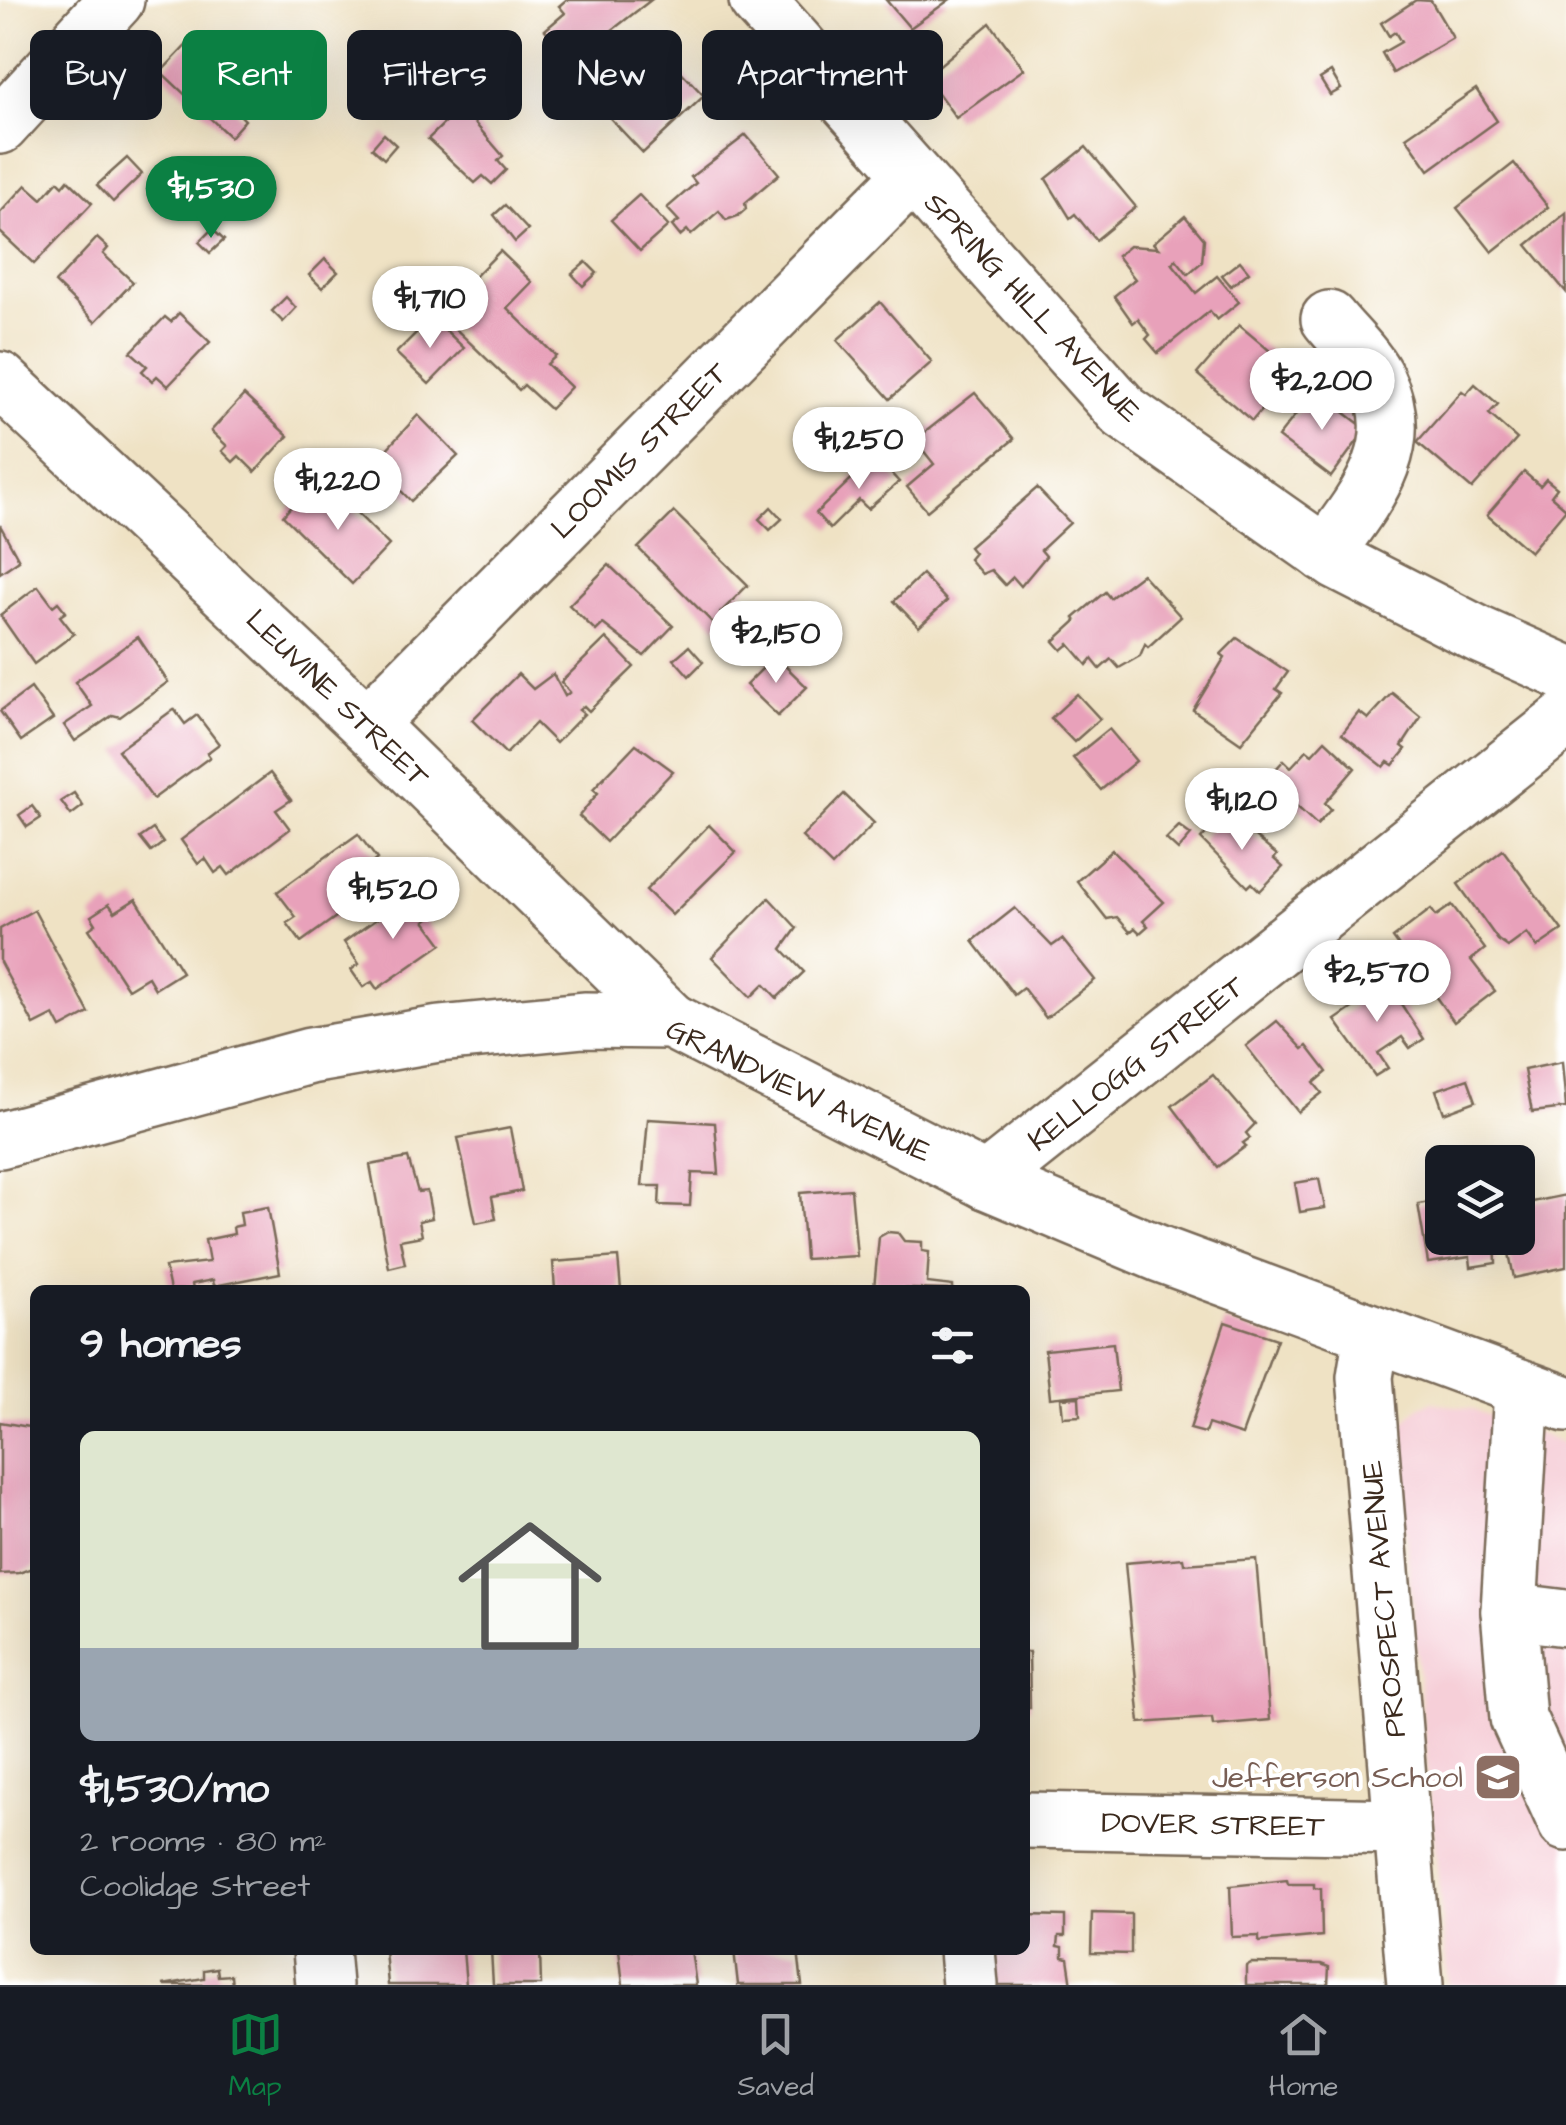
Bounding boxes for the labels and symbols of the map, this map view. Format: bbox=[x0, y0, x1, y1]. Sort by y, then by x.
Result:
pin: $1,530 bbox=[130, 156, 292, 241]
street label: SPRING HILL AVENUE bbox=[914, 183, 1151, 432]
pin: $1,710 bbox=[349, 266, 511, 351]
pin: $2,200 bbox=[1241, 348, 1403, 433]
street label: LOOMIS STREET bbox=[542, 352, 738, 549]
pin: $1,250 bbox=[778, 407, 940, 492]
pin: $1,220 bbox=[257, 448, 419, 533]
street label: LEUVINE STREET bbox=[236, 600, 439, 798]
pin: $2,150 bbox=[695, 601, 857, 686]
pin: $1,120 bbox=[1161, 768, 1323, 853]
pin: $1,520 bbox=[312, 857, 474, 942]
pin: $2,570 bbox=[1296, 940, 1458, 1025]
street label: KELLOGG STREET bbox=[1019, 966, 1254, 1162]
street label: GRANDVIEW AVENUE bbox=[659, 1008, 938, 1173]
street label: PROSPECT AVENUE bbox=[1351, 1458, 1417, 1739]
school or university icon: Jefferson School bbox=[1472, 1751, 1524, 1803]
place label: Jefferson School bbox=[1212, 1757, 1463, 1799]
street label: DOVER STREET bbox=[1101, 1802, 1325, 1848]

